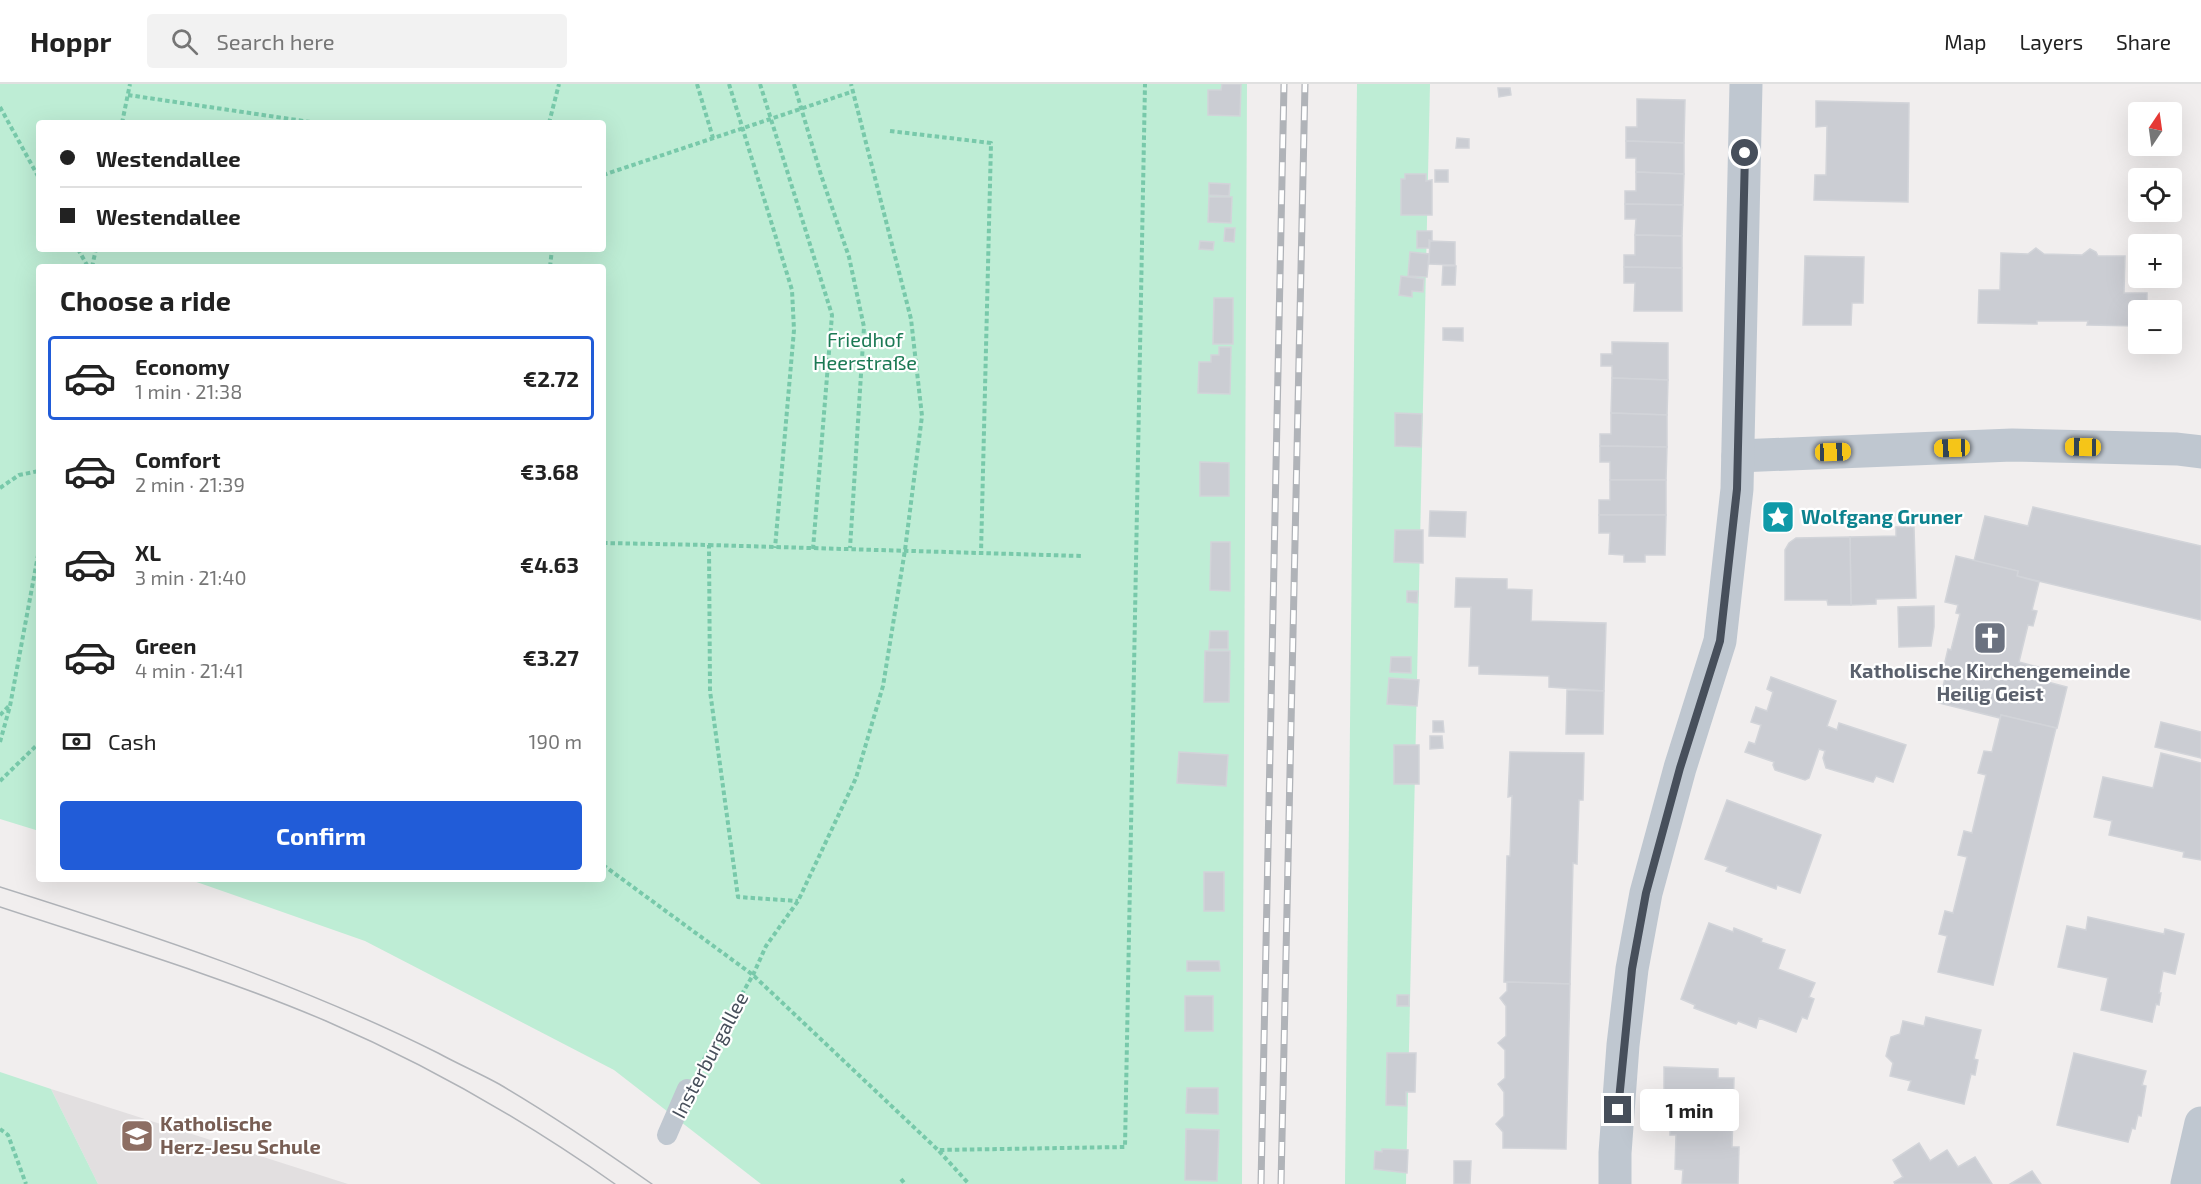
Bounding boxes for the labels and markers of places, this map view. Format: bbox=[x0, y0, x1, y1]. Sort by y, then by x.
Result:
place icon: Wolfgang Gruner bbox=[1760, 499, 1796, 535]
place label: Wolfgang Gruner bbox=[1801, 504, 1963, 528]
church icon: Katholische Kirchengemeinde Heilig Geist bbox=[1972, 620, 2008, 656]
place label: Katholische Kirchengemeinde Heilig Geist bbox=[1849, 658, 2131, 705]
place label: Katholische Herz-Jesu Schule bbox=[160, 1111, 321, 1158]
school or university icon: Katholische Herz-Jesu Schule bbox=[119, 1118, 155, 1154]

